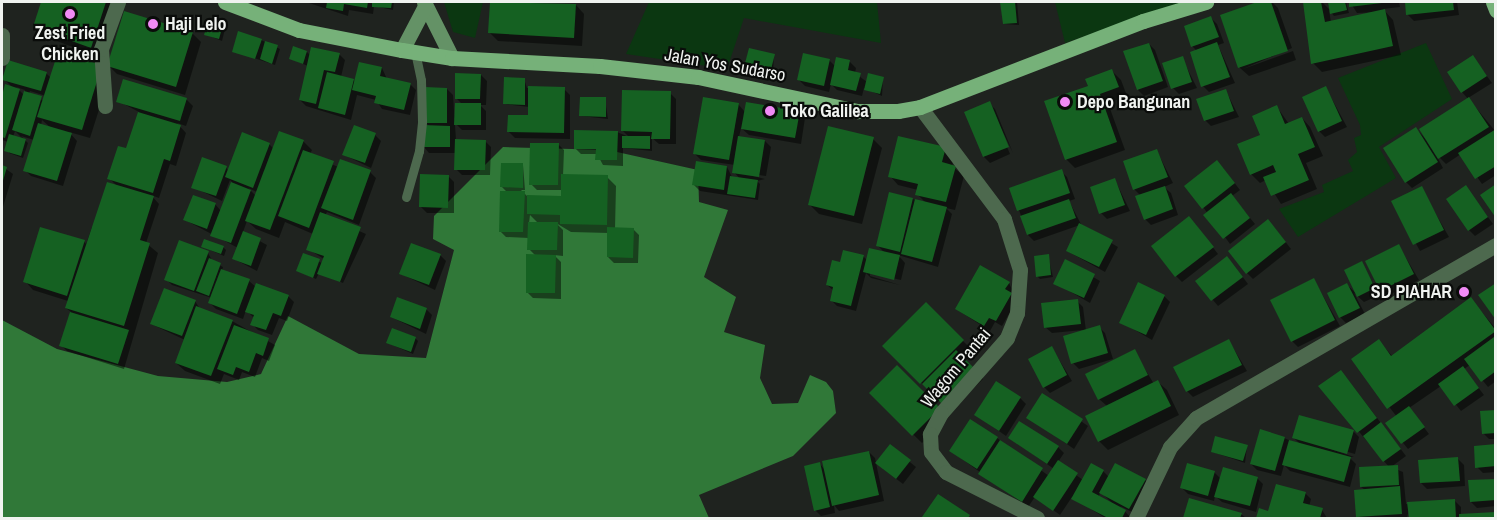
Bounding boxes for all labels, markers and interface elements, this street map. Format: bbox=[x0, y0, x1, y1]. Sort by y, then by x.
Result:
marker: Zest Fried Chicken bbox=[63, 7, 77, 21]
place label: Haji Lelo bbox=[165, 13, 227, 35]
marker: Haji Lelo bbox=[146, 17, 160, 31]
place label: Zest Fried Chicken bbox=[35, 23, 105, 66]
street label: Jalan Yos Sudarso bbox=[663, 44, 787, 86]
place label: Depo Bangunan bbox=[1077, 91, 1190, 113]
marker: Depo Bangunan bbox=[1058, 95, 1072, 109]
place label: Toko Galilea bbox=[782, 100, 869, 122]
marker: Toko Galilea bbox=[763, 104, 777, 118]
place label: SD PIAHAR bbox=[1371, 281, 1452, 303]
marker: SD PIAHAR bbox=[1457, 285, 1471, 299]
street label: Wagom Pantai bbox=[917, 324, 995, 412]

